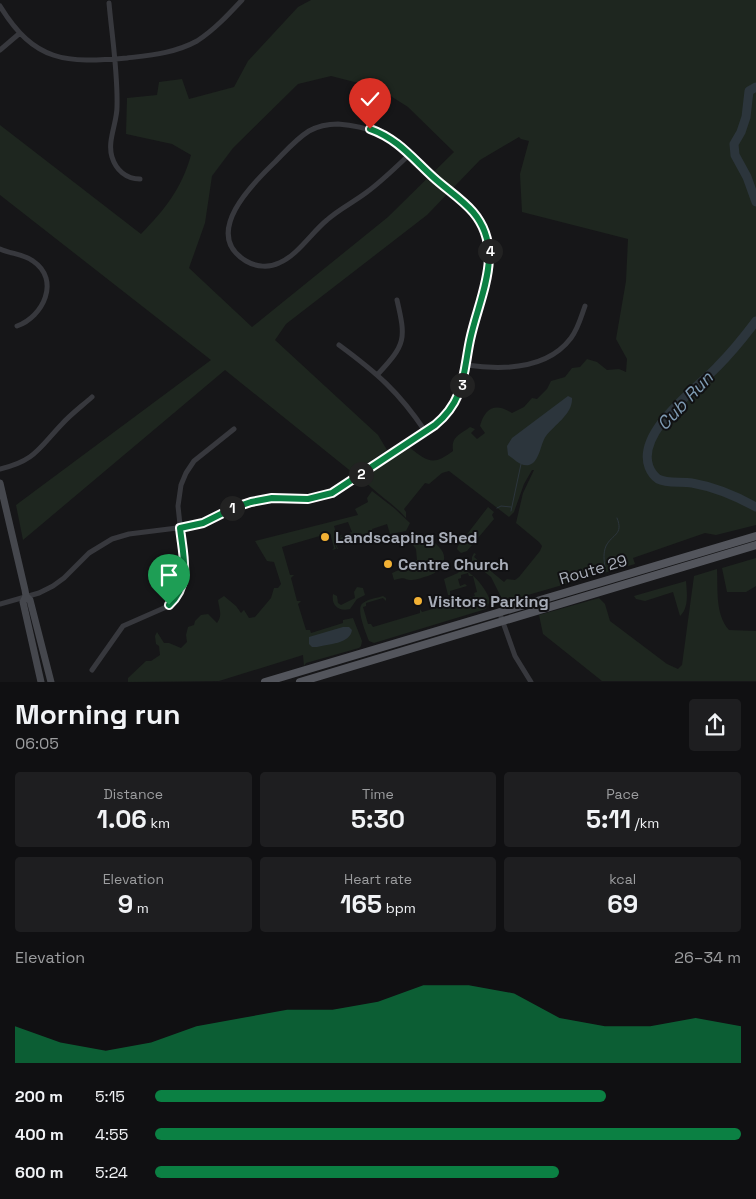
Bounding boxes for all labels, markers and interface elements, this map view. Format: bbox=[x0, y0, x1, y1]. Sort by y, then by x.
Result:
pin bbox=[349, 78, 391, 129]
icon: check bbox=[356, 85, 384, 113]
pin: 4 bbox=[478, 238, 502, 264]
text: 4 bbox=[486, 242, 495, 260]
water label: Cub Run bbox=[652, 366, 718, 435]
pin: 3 bbox=[450, 372, 474, 398]
text: 3 bbox=[458, 376, 467, 394]
pin: 2 bbox=[348, 462, 374, 486]
text: 2 bbox=[357, 465, 366, 483]
pin: 1 bbox=[220, 496, 244, 520]
text: 1 bbox=[229, 499, 236, 517]
place label: Landscaping Shed bbox=[335, 527, 478, 548]
marker: Landscaping Shed bbox=[319, 531, 331, 543]
street label: Route 29 bbox=[557, 550, 630, 589]
pin bbox=[148, 554, 190, 605]
place label: Centre Church bbox=[398, 554, 509, 575]
marker: Centre Church bbox=[382, 558, 394, 570]
icon: arrive bbox=[155, 561, 183, 589]
place label: Visitors Parking bbox=[428, 591, 549, 612]
marker: Visitors Parking bbox=[412, 595, 424, 607]
text: Morning run bbox=[15, 696, 180, 732]
button: share bbox=[689, 699, 741, 751]
text: 06:05 bbox=[15, 733, 59, 754]
text: Distance bbox=[104, 785, 163, 803]
text: Time bbox=[362, 785, 394, 803]
text: Pace bbox=[606, 785, 639, 803]
text: 1.06 bbox=[97, 803, 147, 835]
text: 5:30 bbox=[351, 803, 405, 835]
text: 5:11 bbox=[586, 803, 631, 835]
text: km bbox=[147, 814, 170, 832]
text: /km bbox=[631, 814, 659, 832]
text: Elevation bbox=[103, 870, 164, 888]
text: Heart rate bbox=[344, 870, 412, 888]
text: kcal bbox=[609, 870, 636, 888]
text: 9 bbox=[118, 888, 133, 920]
text: 165 bbox=[340, 888, 382, 920]
text: 69 bbox=[607, 888, 638, 920]
text: m bbox=[133, 899, 149, 917]
text: bpm bbox=[382, 899, 416, 917]
text: Elevation bbox=[15, 947, 85, 968]
text: 26–34 m bbox=[674, 947, 741, 968]
text: 200 m bbox=[15, 1086, 63, 1107]
text: 5:15 bbox=[95, 1086, 125, 1107]
text: 400 m bbox=[15, 1124, 64, 1145]
text: 4:55 bbox=[95, 1124, 128, 1145]
text: 600 m bbox=[15, 1162, 63, 1183]
text: 5:24 bbox=[95, 1162, 128, 1183]

